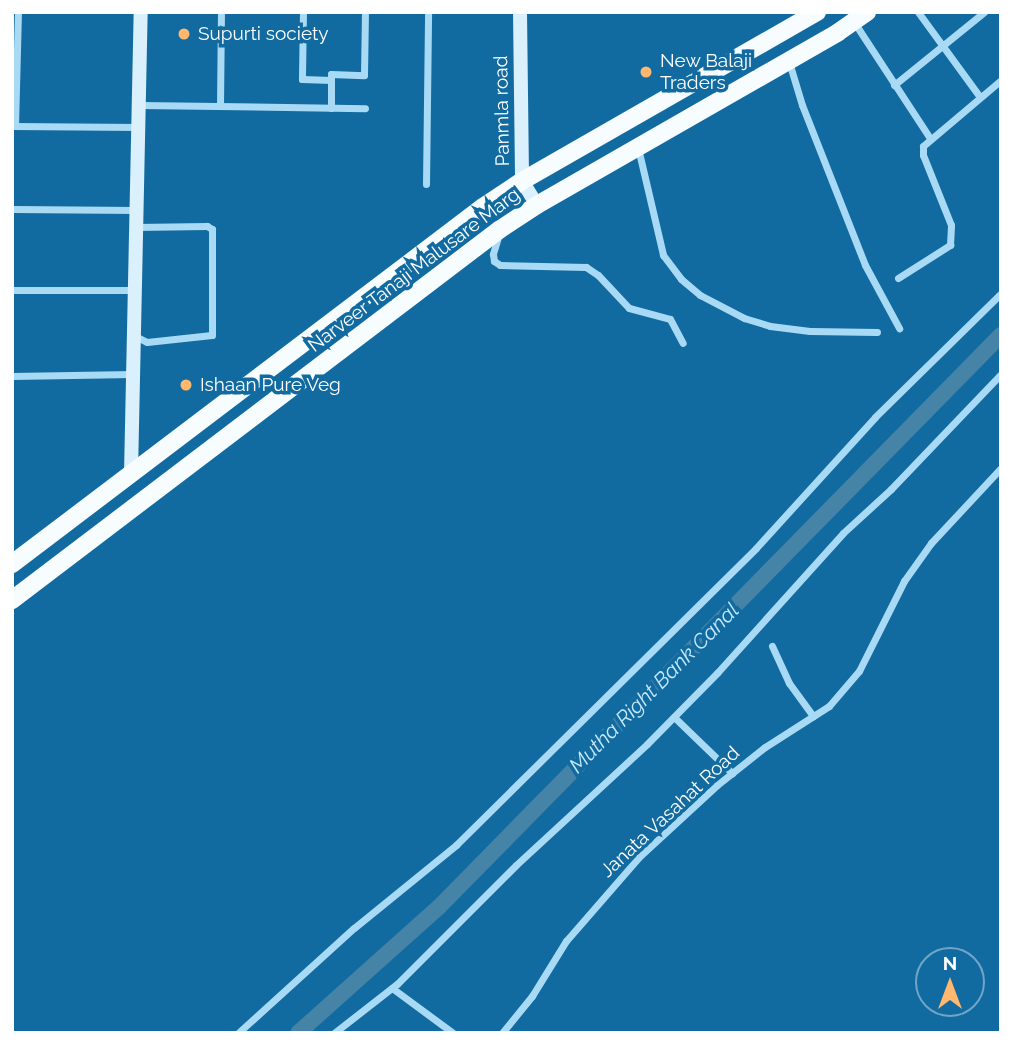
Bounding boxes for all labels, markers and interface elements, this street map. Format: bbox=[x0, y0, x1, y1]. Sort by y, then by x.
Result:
place label: Supurti society bbox=[198, 23, 329, 45]
marker: Supurti society bbox=[176, 26, 192, 42]
place label: New Balaji Traders bbox=[660, 50, 753, 94]
street label: Panmla road bbox=[490, 55, 514, 167]
marker: New Balaji Traders bbox=[638, 64, 654, 80]
street label: Narveer Tanaji Malusare Marg bbox=[303, 183, 525, 357]
place label: Ishaan Pure Veg bbox=[200, 374, 341, 396]
marker: Ishaan Pure Veg bbox=[178, 377, 194, 393]
water label: Mutha Right Bank Canal bbox=[564, 598, 744, 778]
street label: Janata Vasahat Road bbox=[596, 742, 744, 882]
north arrow bbox=[915, 947, 985, 1017]
text: N bbox=[943, 952, 957, 974]

